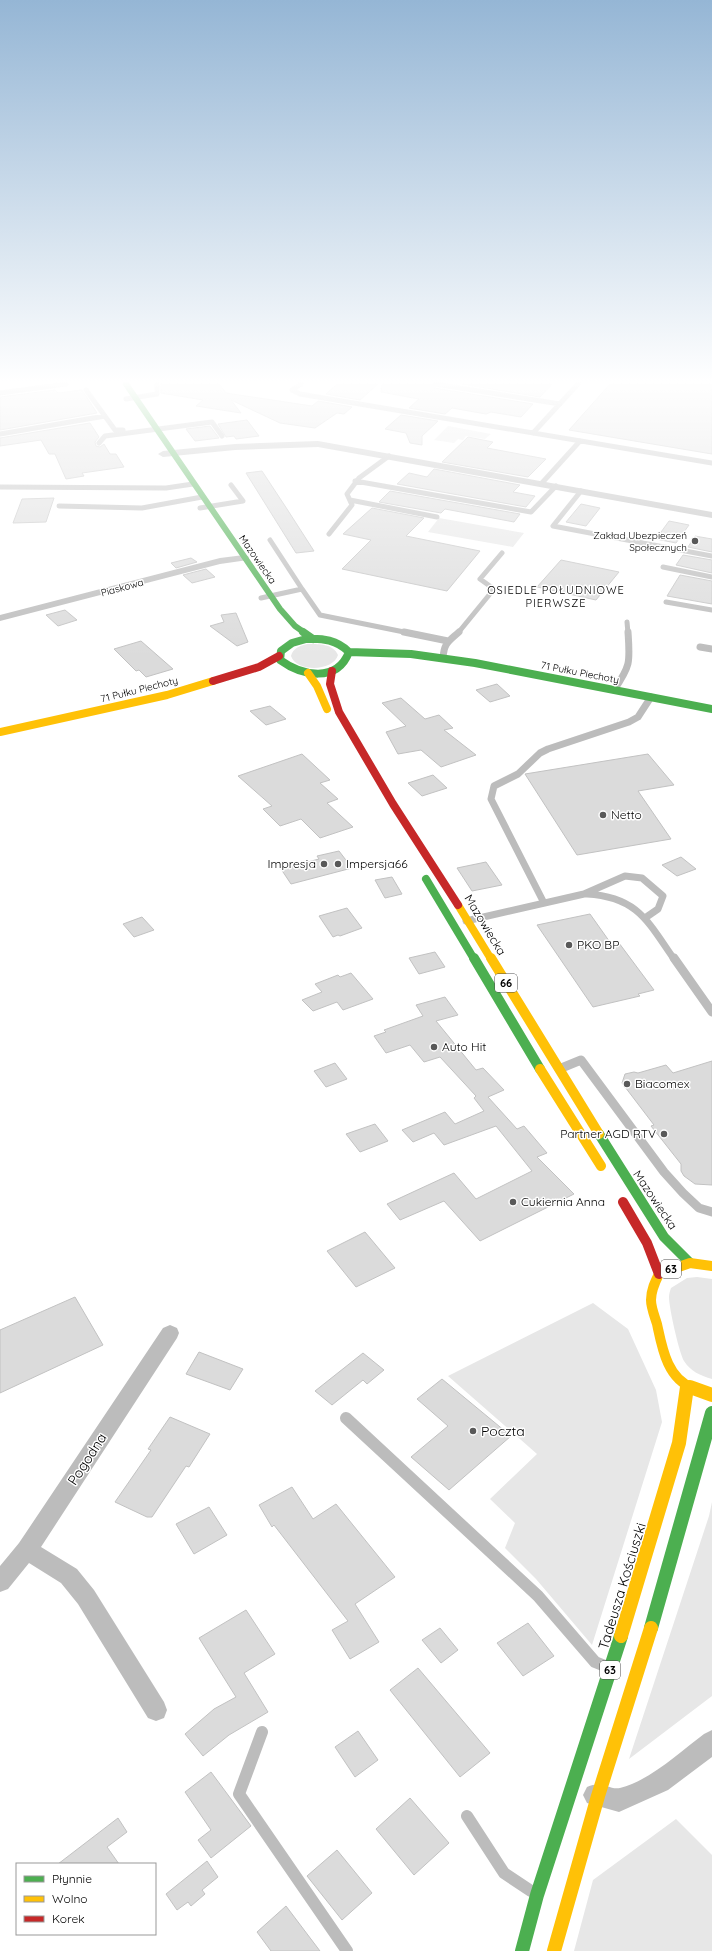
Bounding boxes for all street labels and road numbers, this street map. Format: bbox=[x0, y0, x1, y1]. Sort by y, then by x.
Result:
street label: Mazowiecka bbox=[236, 532, 279, 586]
street label: Piaskowa bbox=[99, 576, 145, 599]
street label: 71 Pułku Piechoty bbox=[540, 659, 620, 686]
street label: 71 Pułku Piechoty bbox=[99, 674, 179, 705]
street label: Mazowiecka bbox=[461, 892, 509, 958]
road number: 66 bbox=[495, 974, 517, 992]
street label: Mazowiecka bbox=[630, 1167, 681, 1232]
road number: 63 bbox=[661, 1260, 681, 1278]
street label: Pogodna bbox=[63, 1430, 111, 1488]
street label: Tadeusza Kościuszki bbox=[594, 1520, 650, 1652]
road number: 63 bbox=[600, 1661, 620, 1679]

